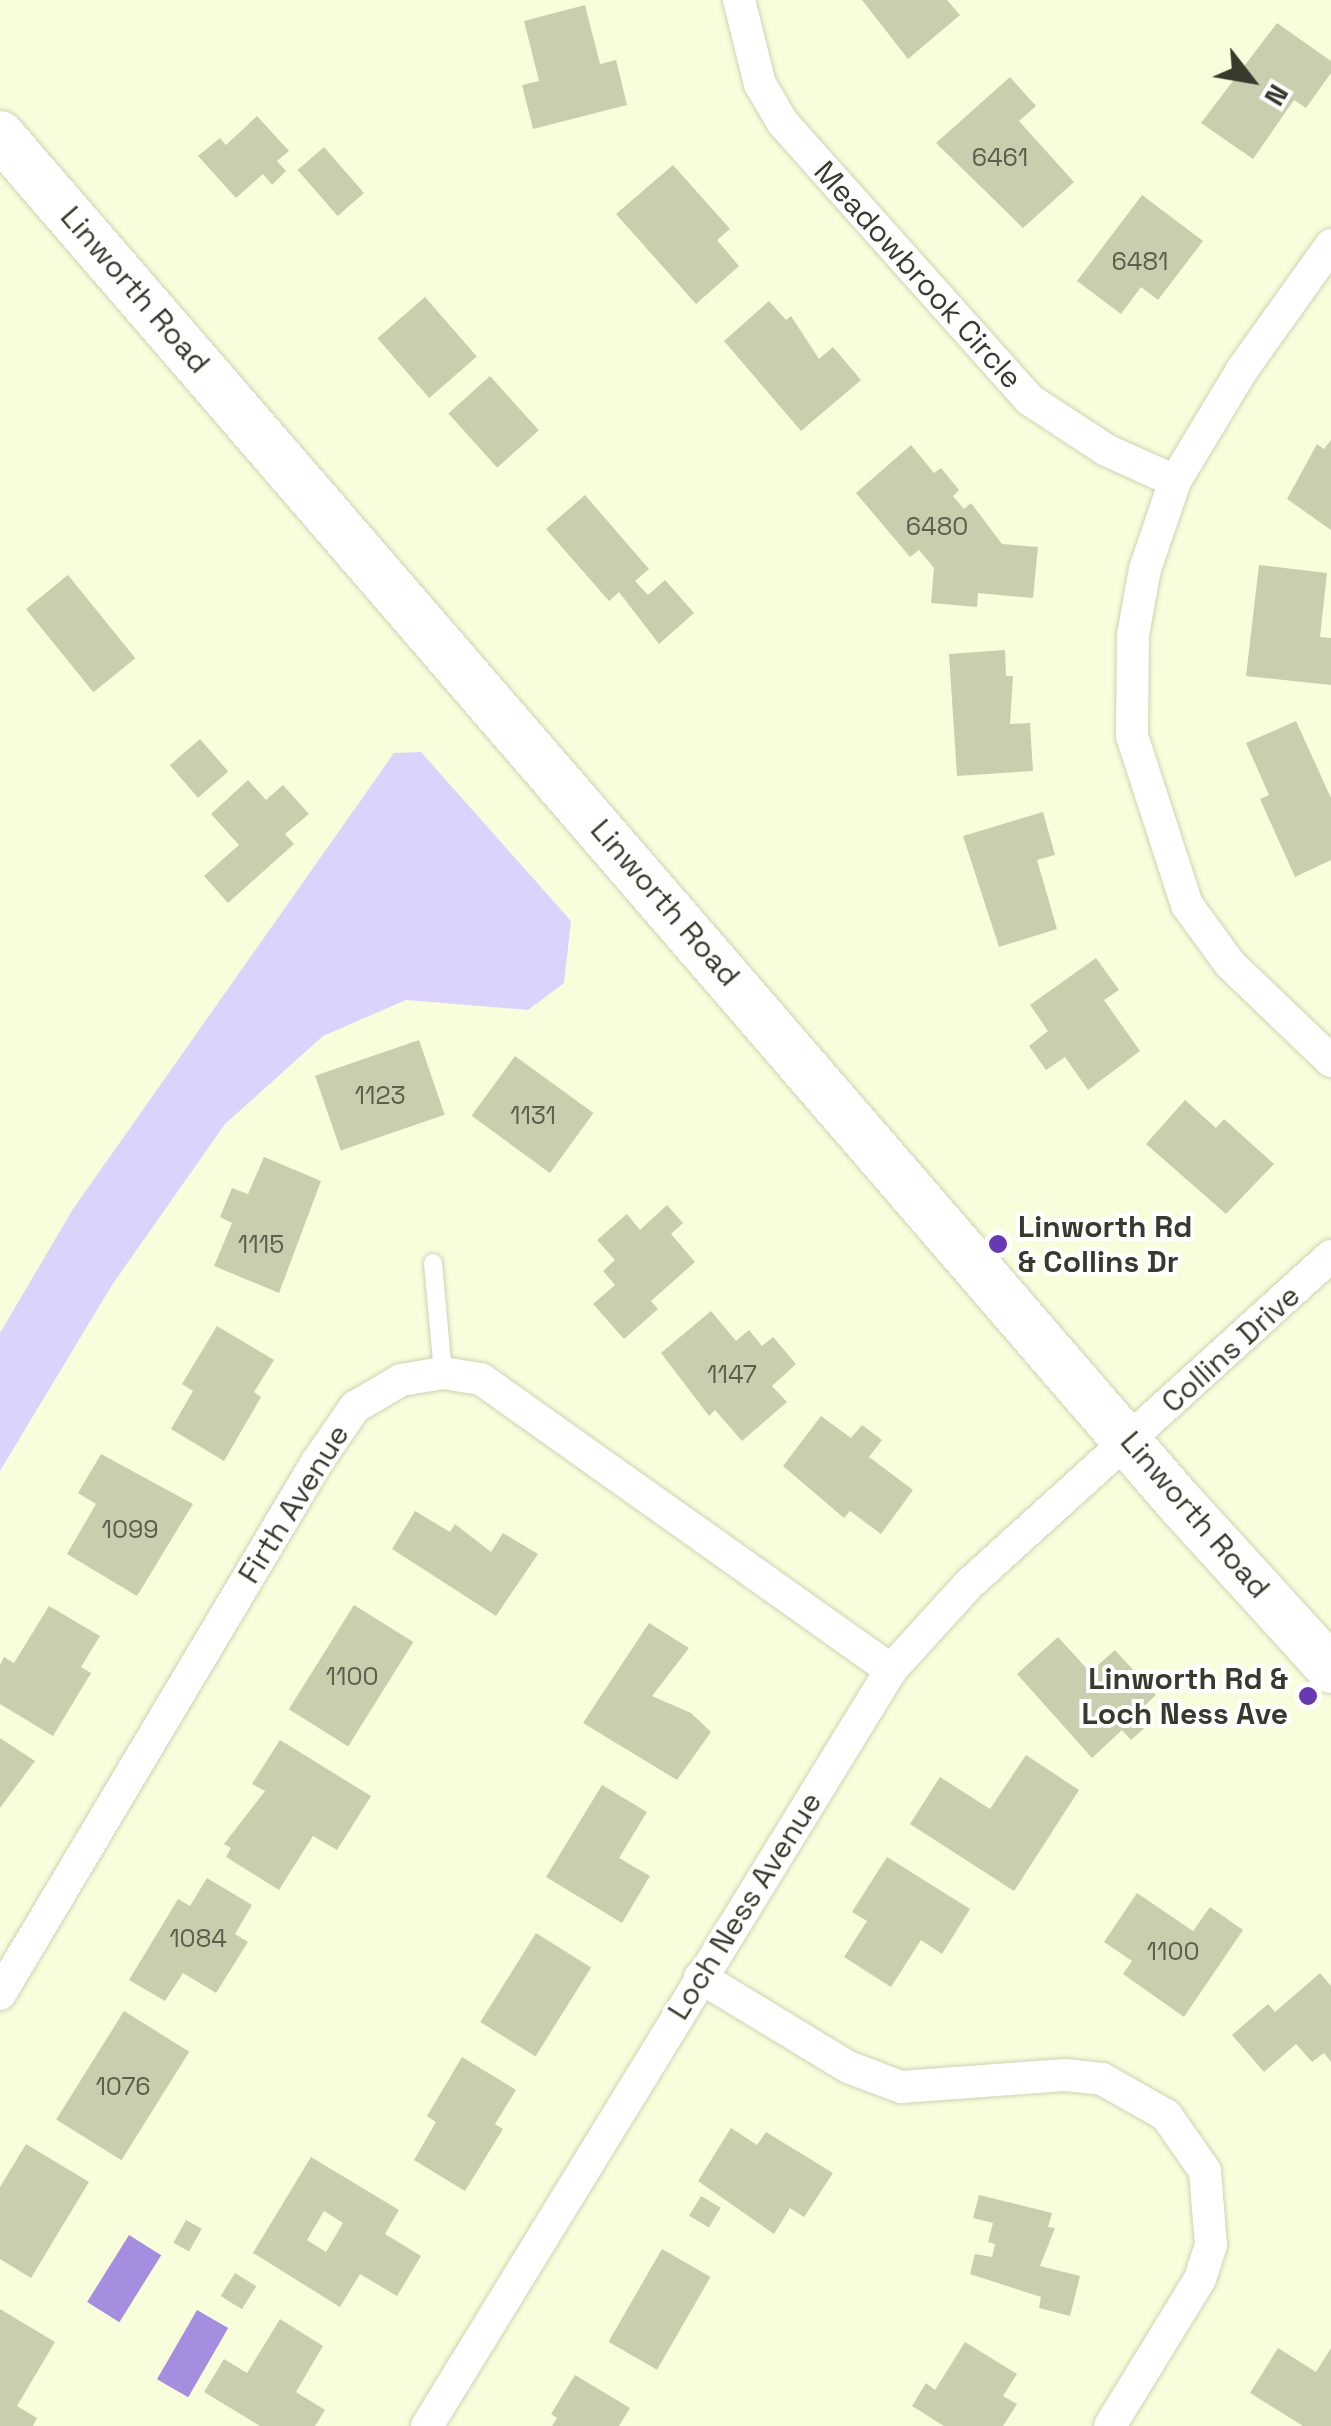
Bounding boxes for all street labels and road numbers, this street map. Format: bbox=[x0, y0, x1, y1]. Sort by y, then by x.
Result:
street label: Meadowbrook Circle bbox=[806, 154, 1030, 396]
street label: Linworth Road bbox=[53, 199, 217, 381]
street label: Linworth Road bbox=[583, 812, 747, 994]
street label: Collins Drive bbox=[1154, 1278, 1308, 1420]
street label: Firth Avenue bbox=[231, 1418, 357, 1590]
street label: Linworth Road bbox=[1113, 1424, 1277, 1606]
street label: Loch Ness Avenue bbox=[660, 1785, 830, 2027]

